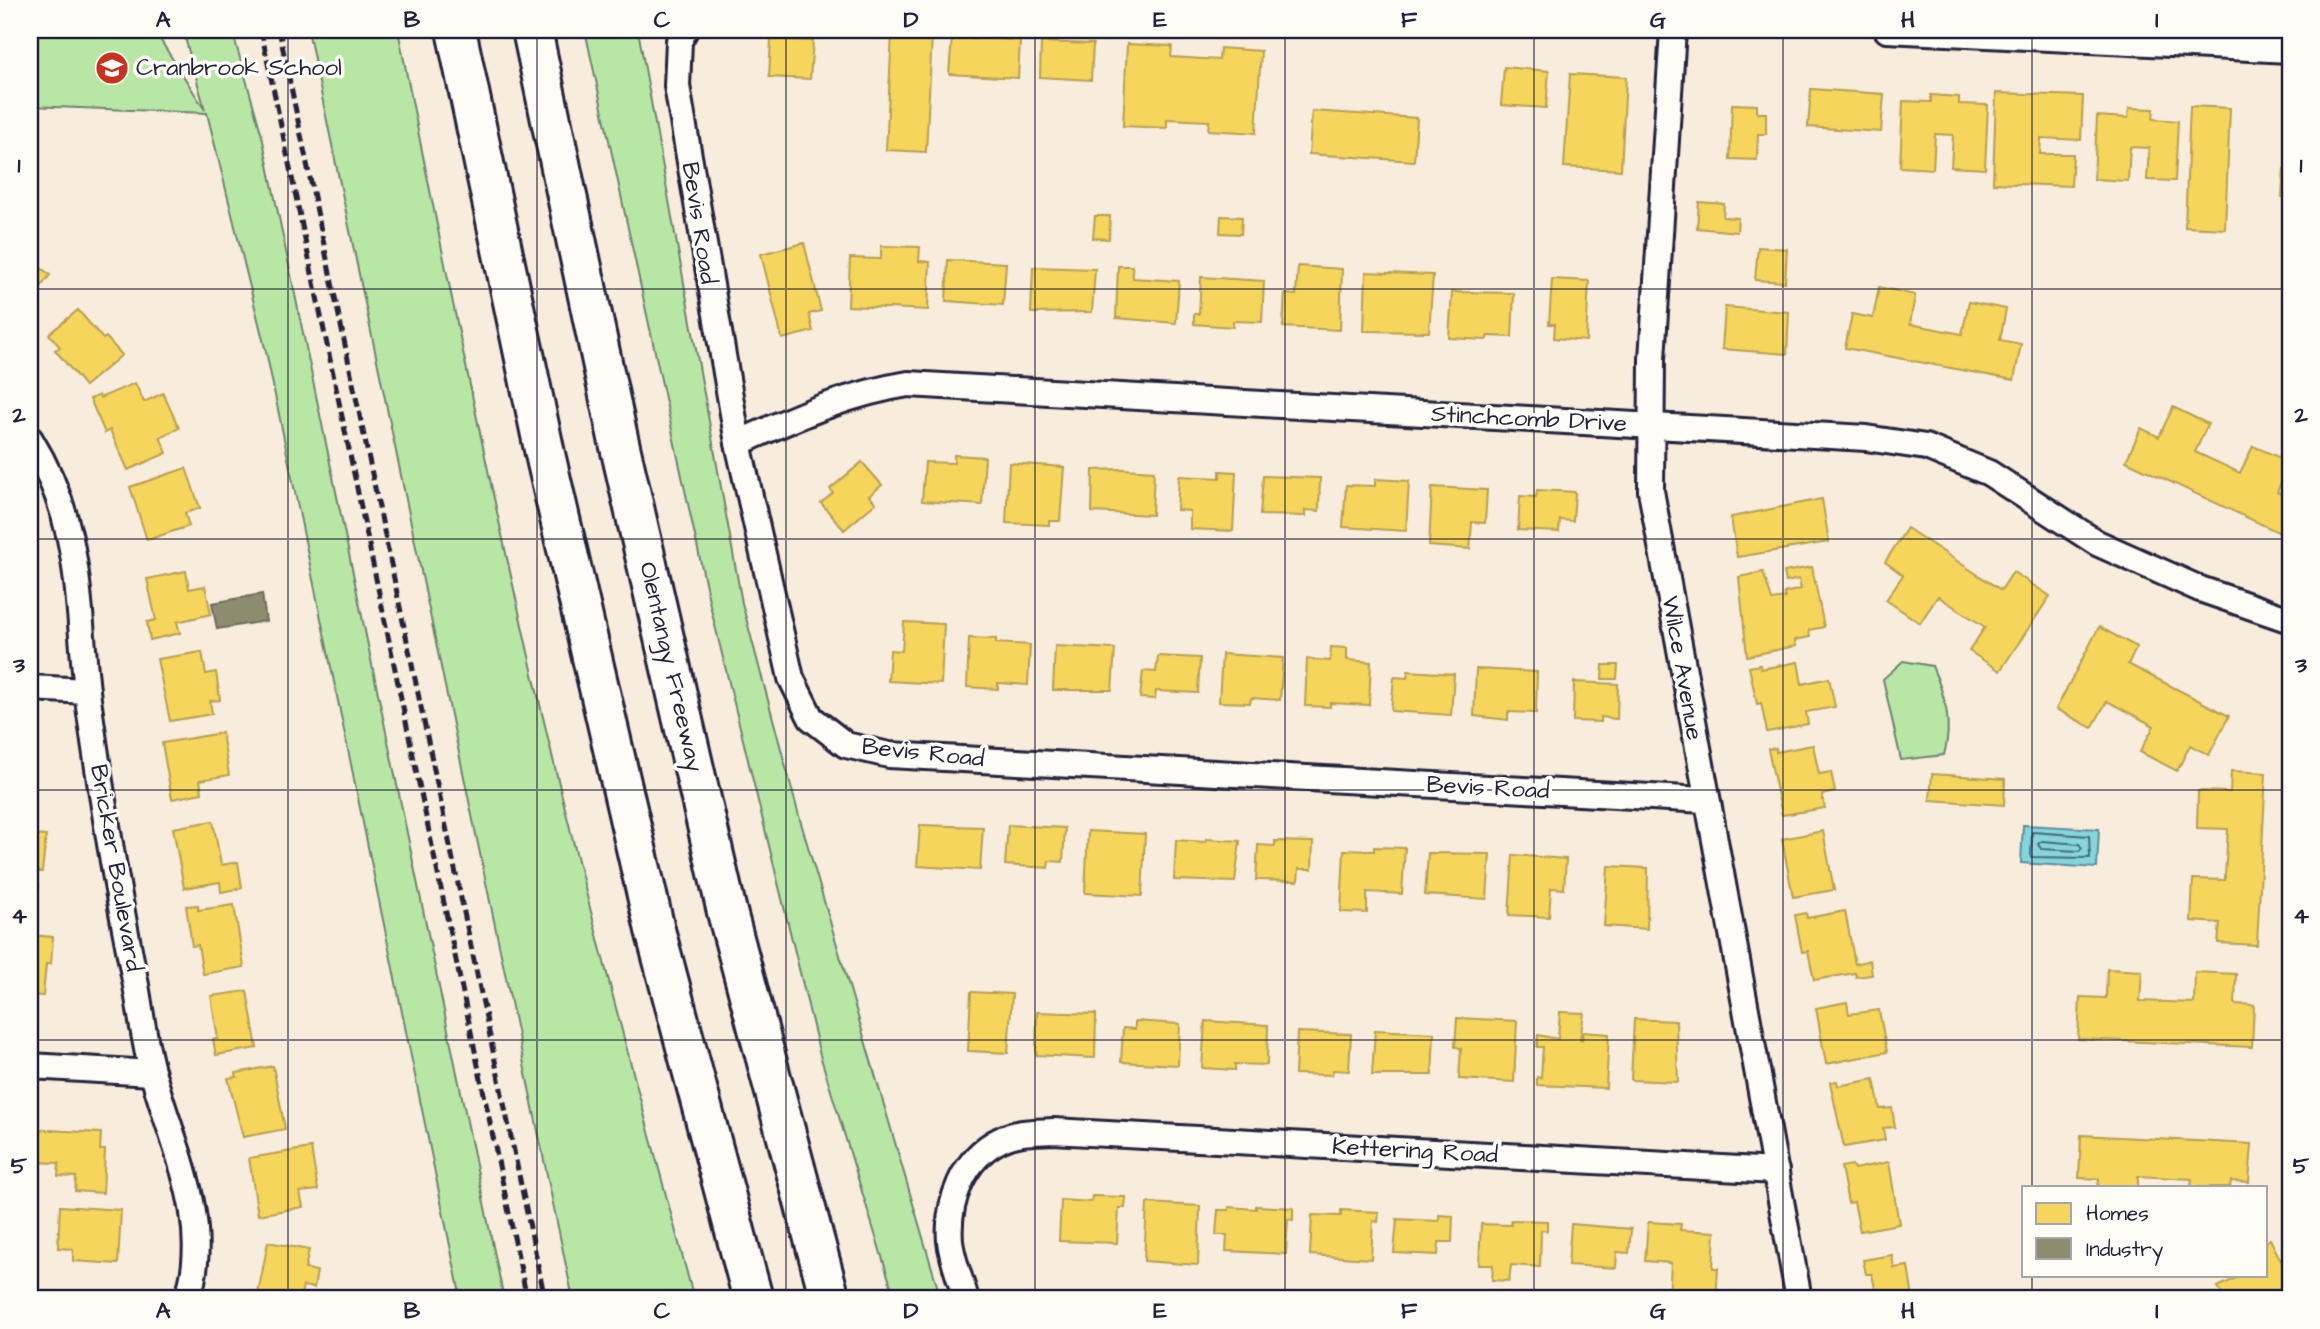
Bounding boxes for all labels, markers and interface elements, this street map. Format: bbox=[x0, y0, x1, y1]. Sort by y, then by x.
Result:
text: A bbox=[156, 4, 171, 36]
text: B bbox=[404, 4, 421, 36]
text: C bbox=[654, 4, 671, 36]
text: D bbox=[904, 4, 919, 36]
text: E bbox=[1153, 4, 1167, 36]
text: F bbox=[1401, 4, 1418, 36]
text: G bbox=[1650, 4, 1666, 36]
text: H bbox=[1901, 4, 1915, 36]
text: I bbox=[2155, 4, 2159, 36]
school or university icon: Cranbrook School bbox=[93, 49, 131, 87]
place label: Cranbrook School bbox=[136, 51, 342, 85]
text: 1 bbox=[18, 149, 21, 181]
text: 1 bbox=[2300, 149, 2303, 181]
street label: Bevis Road bbox=[673, 160, 725, 286]
street label: Stinchcomb Drive bbox=[1430, 397, 1628, 441]
text: 2 bbox=[11, 399, 26, 431]
text: 2 bbox=[2293, 399, 2308, 431]
street label: Olentangy Freeway bbox=[629, 559, 712, 776]
street label: Wilce Avenue bbox=[1653, 593, 1711, 743]
text: 3 bbox=[12, 649, 25, 681]
text: 3 bbox=[2294, 649, 2307, 681]
street label: Bevis Road bbox=[860, 730, 986, 776]
street label: Bricker Boulevard bbox=[81, 762, 151, 974]
street label: Bevis Road bbox=[1426, 768, 1550, 808]
text: 4 bbox=[11, 900, 27, 932]
text: 4 bbox=[2293, 900, 2309, 932]
street label: Kettering Road bbox=[1331, 1130, 1499, 1173]
text: 5 bbox=[11, 1150, 28, 1182]
text: 5 bbox=[2293, 1150, 2310, 1182]
legend bbox=[2022, 1186, 2268, 1276]
text: Homes bbox=[2086, 1199, 2149, 1228]
text: Industry bbox=[2086, 1235, 2164, 1266]
text: A bbox=[156, 1295, 171, 1327]
text: B bbox=[404, 1295, 421, 1327]
text: C bbox=[654, 1295, 671, 1327]
text: D bbox=[904, 1295, 919, 1327]
text: E bbox=[1153, 1295, 1167, 1327]
text: F bbox=[1401, 1295, 1418, 1327]
text: G bbox=[1650, 1295, 1666, 1327]
text: H bbox=[1901, 1295, 1915, 1327]
text: I bbox=[2155, 1295, 2159, 1327]

